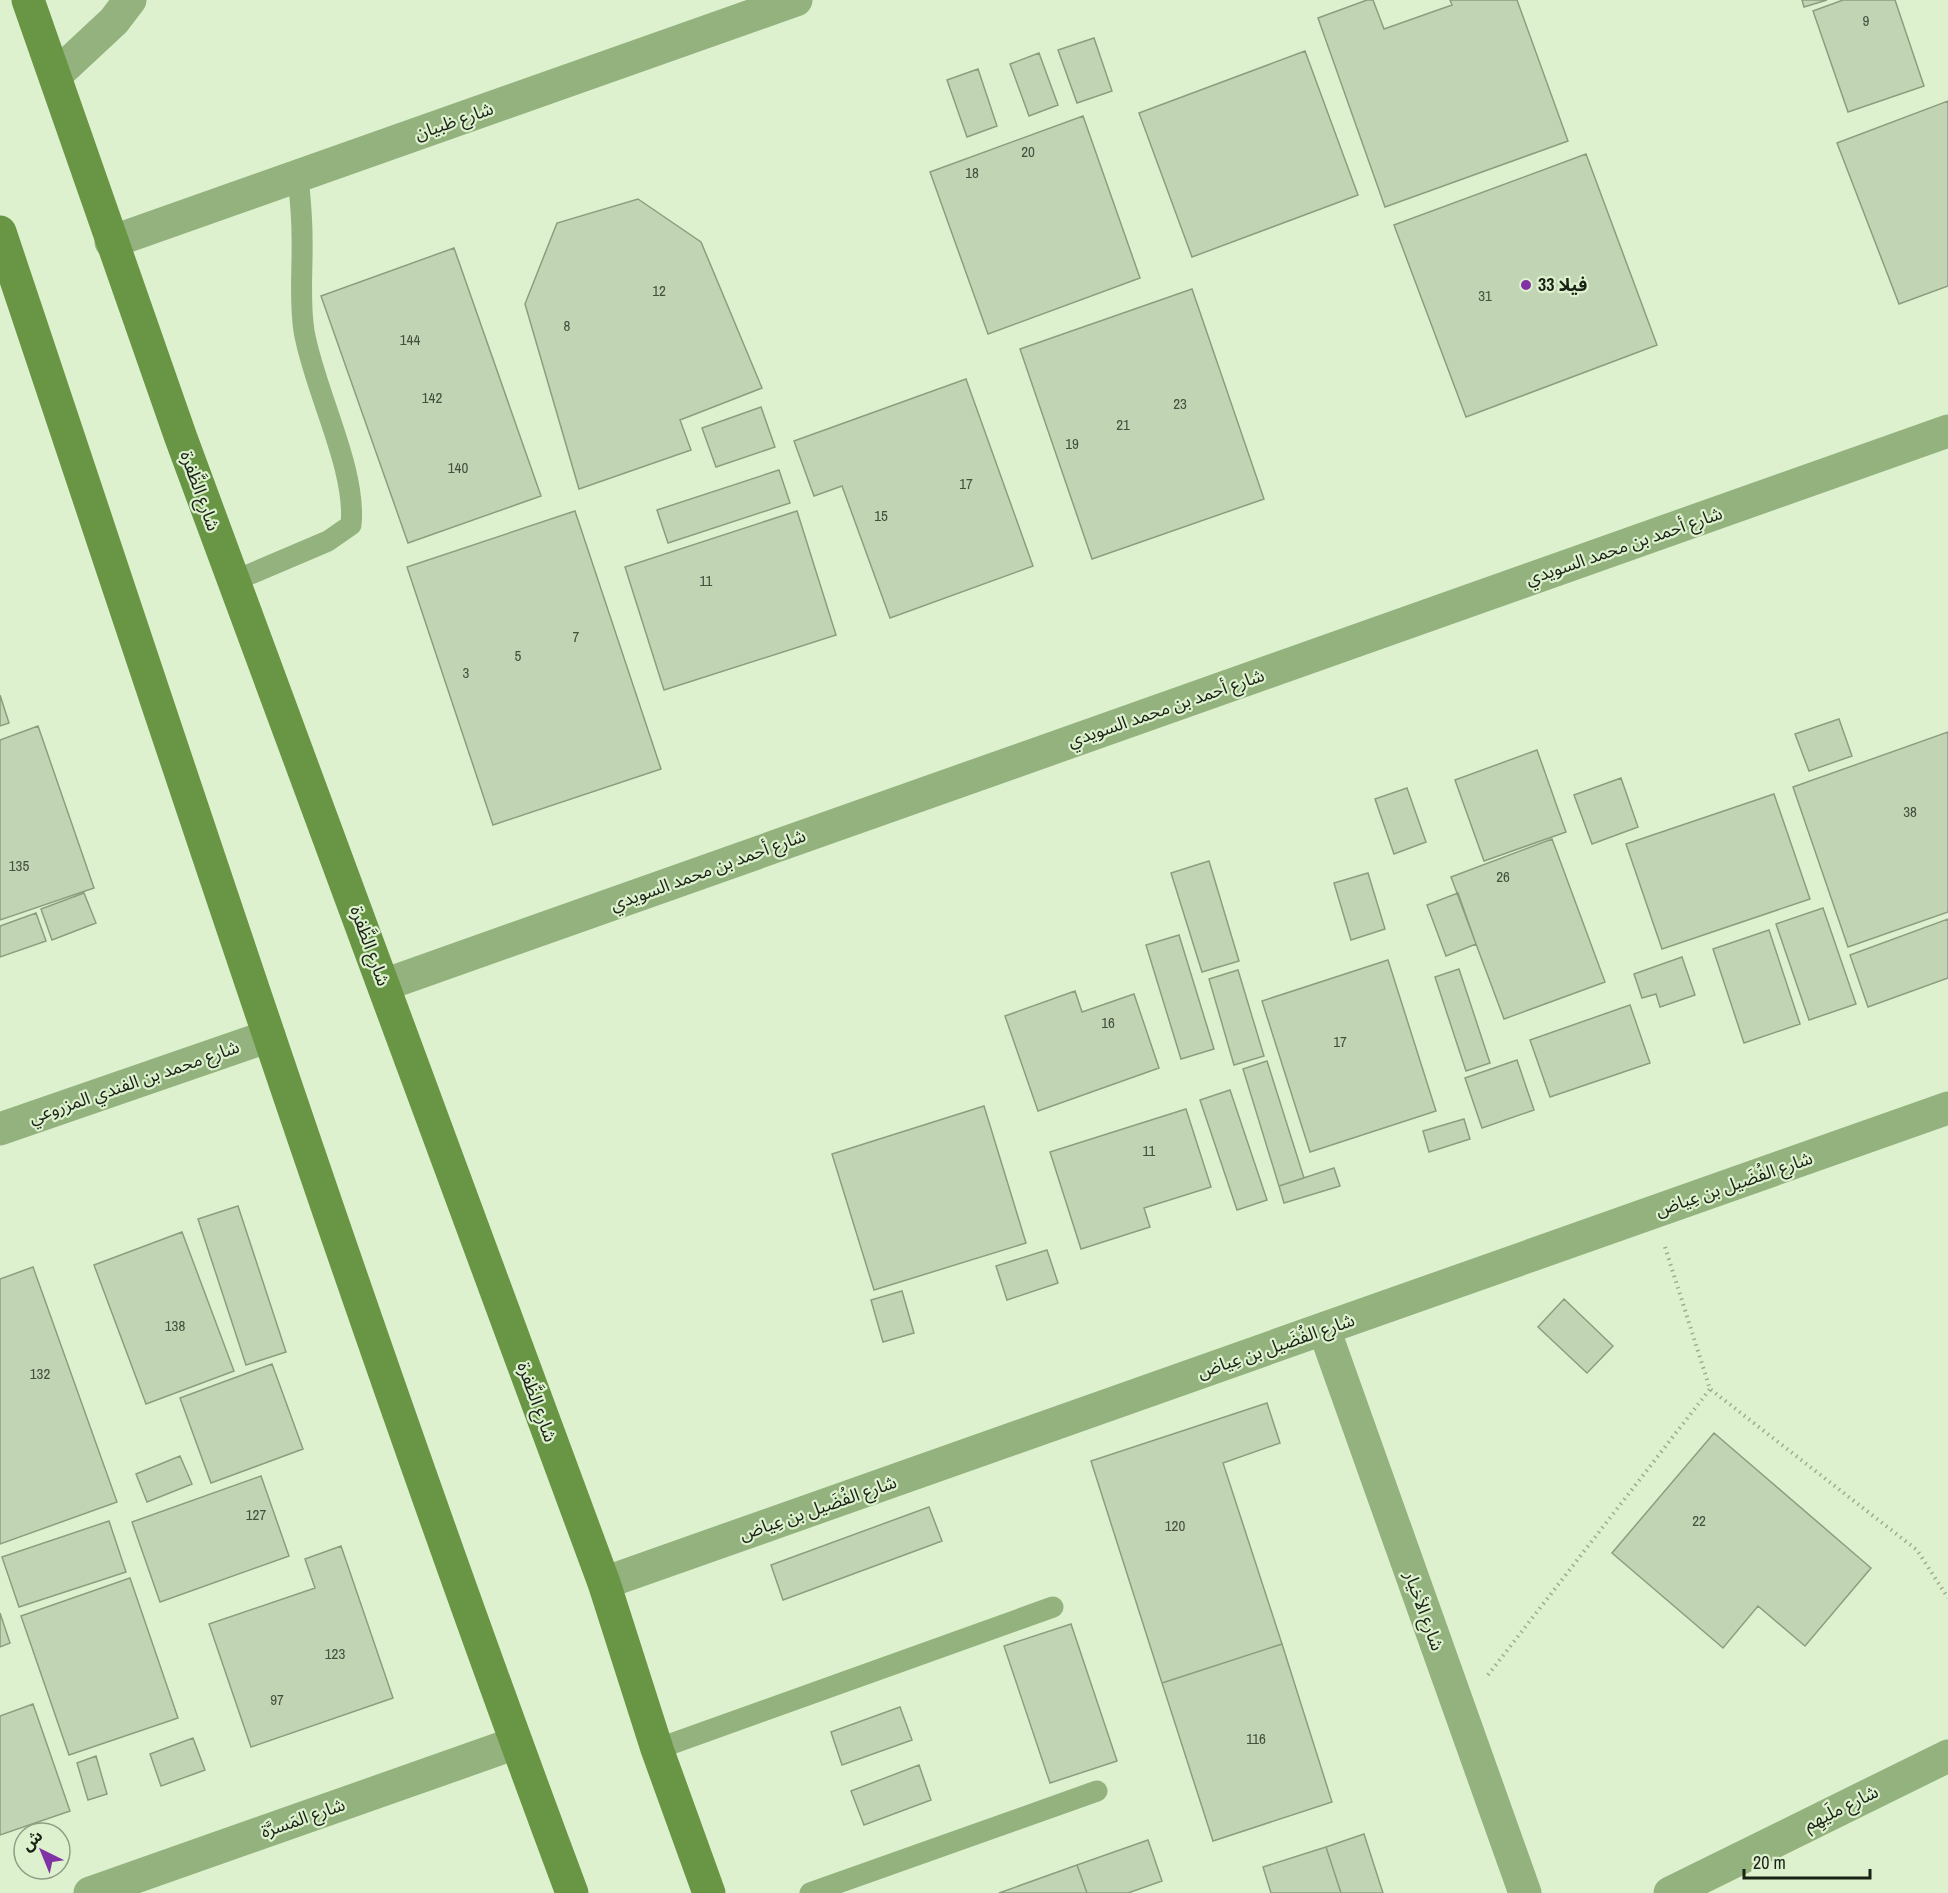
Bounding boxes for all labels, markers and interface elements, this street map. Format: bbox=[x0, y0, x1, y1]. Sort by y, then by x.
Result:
house number: 9 bbox=[1863, 10, 1870, 31]
street label: شارع ظبيان bbox=[411, 95, 497, 148]
house number: 20 bbox=[1021, 141, 1035, 162]
house number: 18 bbox=[965, 162, 979, 183]
place label: فيلا 33 bbox=[1538, 272, 1587, 297]
marker: فيلا 33 bbox=[1519, 278, 1533, 292]
house number: 12 bbox=[652, 280, 666, 301]
house number: 31 bbox=[1478, 285, 1492, 306]
house number: 8 bbox=[564, 315, 571, 336]
house number: 144 bbox=[400, 329, 420, 350]
house number: 142 bbox=[422, 387, 442, 408]
house number: 23 bbox=[1173, 393, 1187, 414]
house number: 21 bbox=[1116, 414, 1130, 435]
house number: 19 bbox=[1065, 433, 1079, 454]
street label: شارع الظَّفرة bbox=[173, 447, 227, 535]
house number: 140 bbox=[448, 457, 468, 478]
house number: 17 bbox=[959, 473, 973, 494]
street label: شارع أحمد بن محمد السويدي bbox=[1522, 500, 1726, 593]
house number: 15 bbox=[874, 505, 888, 526]
house number: 11 bbox=[700, 570, 713, 591]
house number: 7 bbox=[573, 626, 580, 647]
house number: 5 bbox=[515, 645, 522, 666]
house number: 3 bbox=[463, 662, 470, 683]
street label: شارع أحمد بن محمد السويدي bbox=[1064, 662, 1268, 755]
house number: 38 bbox=[1903, 801, 1917, 822]
street label: شارع أحمد بن محمد السويدي bbox=[606, 822, 810, 918]
house number: 135 bbox=[9, 855, 29, 876]
house number: 26 bbox=[1496, 866, 1510, 887]
street label: شارع الظَّفرة bbox=[343, 902, 397, 990]
house number: 16 bbox=[1101, 1012, 1115, 1033]
house number: 17 bbox=[1333, 1031, 1347, 1052]
street label: شارع محمد بن الفندي المزروعي bbox=[25, 1034, 243, 1131]
house number: 11 bbox=[1143, 1140, 1156, 1161]
street label: شارع الفُضَيل بن عِياض bbox=[1652, 1145, 1816, 1224]
street label: شارع الفُضَيل بن عِياض bbox=[1194, 1307, 1358, 1386]
house number: 138 bbox=[165, 1315, 185, 1336]
street label: شارع الظَّفرة bbox=[510, 1358, 564, 1446]
house number: 132 bbox=[30, 1363, 50, 1384]
street label: شارع الفُضَيل بن عِياض bbox=[736, 1469, 900, 1548]
house number: 127 bbox=[246, 1504, 266, 1525]
house number: 22 bbox=[1692, 1510, 1706, 1531]
house number: 120 bbox=[1165, 1515, 1185, 1536]
street label: شارع الأخيار bbox=[1396, 1567, 1450, 1655]
house number: 123 bbox=[325, 1643, 345, 1664]
house number: 97 bbox=[270, 1689, 284, 1710]
house number: 116 bbox=[1246, 1728, 1266, 1749]
street label: شارع ملَيهِم bbox=[1799, 1779, 1883, 1838]
street label: شارع المَسرَّة bbox=[257, 1791, 349, 1845]
north arrow bbox=[12, 1821, 72, 1881]
text: ش bbox=[16, 1824, 47, 1856]
scale bar bbox=[1744, 1842, 1870, 1880]
text: 20 m bbox=[1753, 1850, 1786, 1875]

